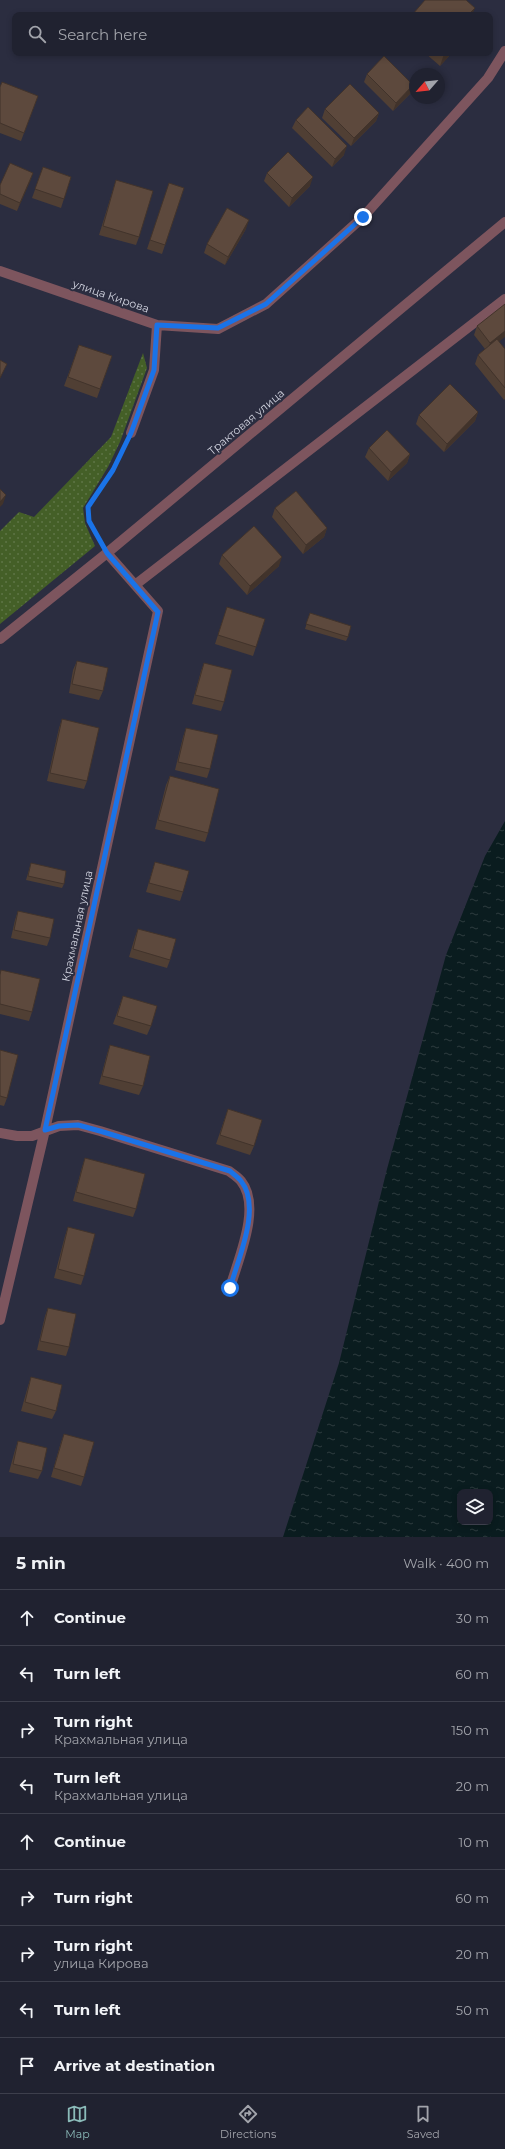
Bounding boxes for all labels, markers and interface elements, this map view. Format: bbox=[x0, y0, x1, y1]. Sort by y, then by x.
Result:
search box bbox=[12, 12, 493, 56]
icon: search bbox=[26, 23, 48, 45]
text: Search here bbox=[58, 25, 147, 44]
north arrow bbox=[409, 68, 445, 104]
route end bbox=[354, 208, 372, 226]
street label: улица Кирова bbox=[70, 276, 151, 316]
street label: Трактовая улица bbox=[205, 386, 287, 458]
street label: Крахмальная улица bbox=[58, 869, 96, 983]
route start bbox=[221, 1279, 239, 1297]
map controls bbox=[457, 1489, 493, 1525]
button: layers bbox=[457, 1489, 493, 1525]
text: 5 min bbox=[16, 1553, 66, 1573]
text: Walk · 400 m bbox=[403, 1555, 489, 1571]
icon: ahead bbox=[16, 1607, 38, 1629]
text: Continue bbox=[54, 1608, 126, 1627]
text: 30 m bbox=[456, 1610, 489, 1626]
icon: left bbox=[16, 1663, 38, 1685]
text: Turn left bbox=[54, 1664, 121, 1683]
text: 60 m bbox=[455, 1666, 489, 1682]
text: Turn right bbox=[54, 1712, 133, 1731]
icon: right bbox=[16, 1719, 38, 1741]
text: 150 m bbox=[451, 1722, 489, 1738]
text: Крахмальная улица bbox=[54, 1731, 188, 1747]
text: Turn left bbox=[54, 1768, 121, 1787]
icon: left bbox=[16, 1775, 38, 1797]
text: 20 m bbox=[456, 1778, 489, 1794]
text: Крахмальная улица bbox=[54, 1787, 188, 1803]
icon: ahead bbox=[16, 1831, 38, 1853]
text: Continue bbox=[54, 1832, 126, 1851]
text: 10 m bbox=[459, 1834, 489, 1850]
icon: right bbox=[16, 1887, 38, 1909]
text: Turn right bbox=[54, 1888, 133, 1907]
text: 60 m bbox=[455, 1890, 489, 1906]
text: Turn right bbox=[54, 1936, 133, 1955]
icon: right bbox=[16, 1943, 38, 1965]
text: 20 m bbox=[456, 1946, 489, 1962]
text: улица Кирова bbox=[54, 1955, 149, 1971]
icon: left bbox=[16, 1999, 38, 2021]
text: Turn left bbox=[54, 2000, 121, 2019]
text: 50 m bbox=[456, 2002, 489, 2018]
icon: arrive bbox=[16, 2055, 38, 2077]
text: Arrive at destination bbox=[54, 2056, 215, 2075]
tab: Map bbox=[65, 2103, 90, 2141]
tab: Directions bbox=[220, 2103, 276, 2141]
tab: Saved bbox=[407, 2103, 440, 2141]

